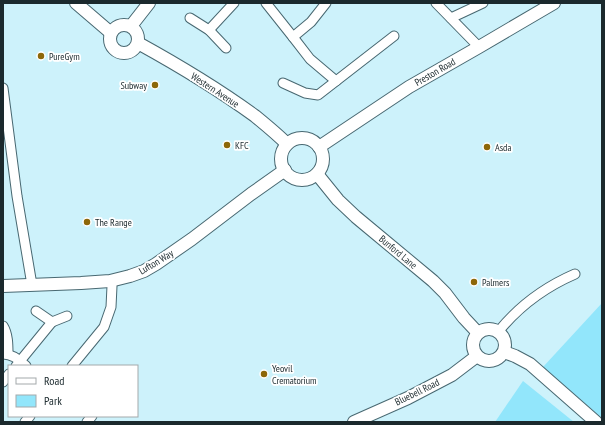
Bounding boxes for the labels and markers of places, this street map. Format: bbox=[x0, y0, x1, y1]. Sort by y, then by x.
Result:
place label: PureGym bbox=[49, 50, 80, 63]
marker: PureGym bbox=[36, 51, 46, 61]
place label: Subway bbox=[120, 79, 147, 92]
marker: Subway bbox=[150, 80, 160, 90]
place label: KFC bbox=[235, 139, 249, 152]
marker: KFC bbox=[222, 140, 232, 150]
place label: Asda bbox=[495, 141, 511, 154]
marker: Asda bbox=[482, 142, 492, 152]
place label: The Range bbox=[95, 216, 132, 229]
marker: The Range bbox=[82, 217, 92, 227]
place label: Palmers bbox=[482, 276, 510, 289]
marker: Palmers bbox=[469, 277, 479, 287]
place label: Yeovil Crematorium bbox=[272, 362, 317, 387]
marker: Yeovil Crematorium bbox=[259, 369, 269, 379]

